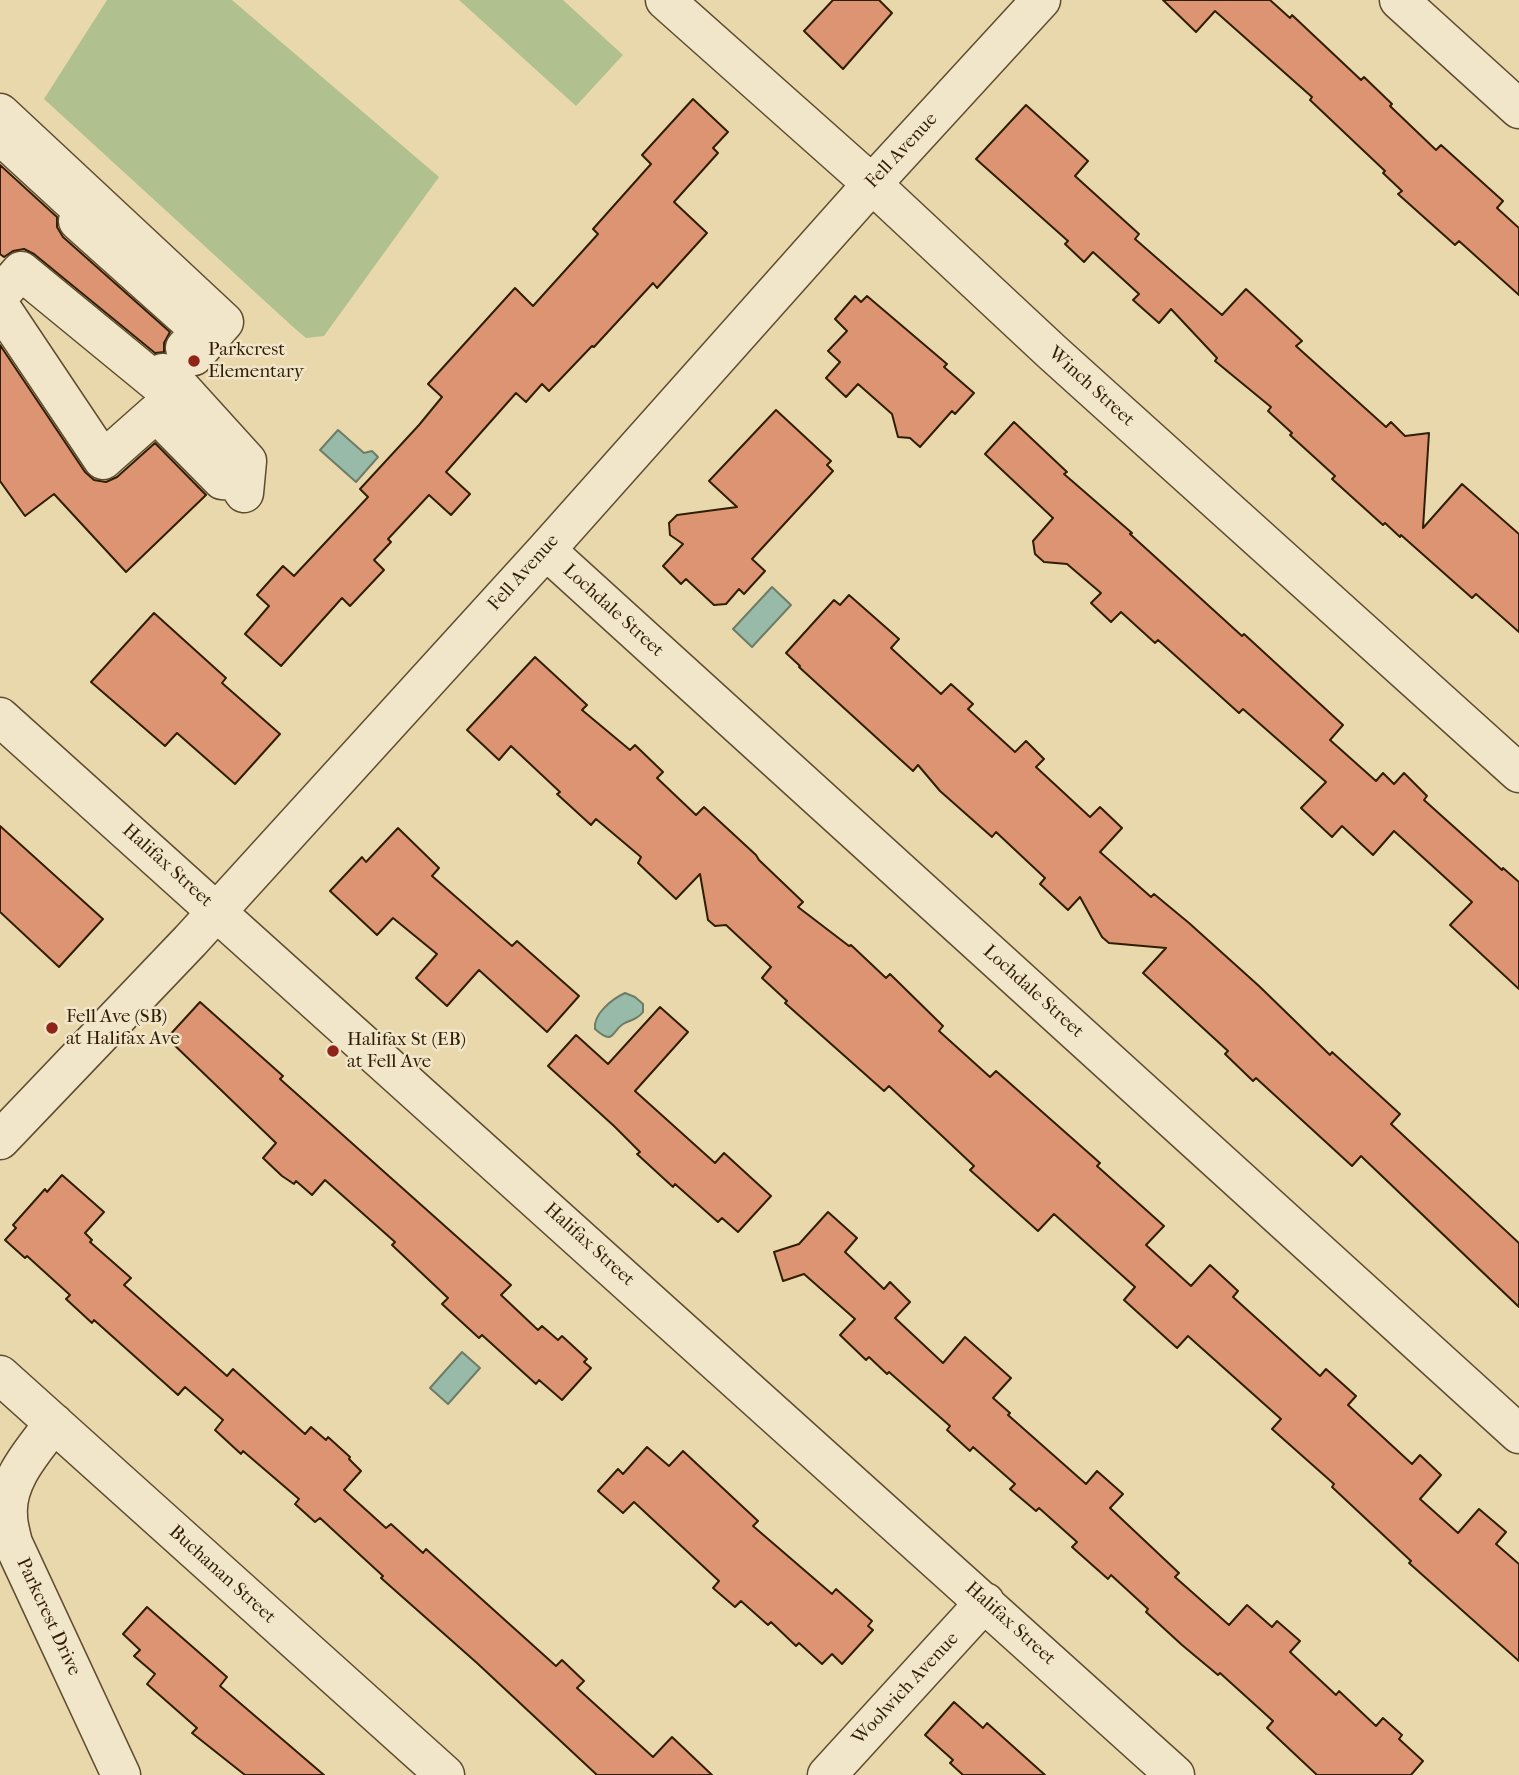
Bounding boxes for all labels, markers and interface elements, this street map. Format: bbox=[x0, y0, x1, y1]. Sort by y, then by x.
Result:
street label: Fell Avenue bbox=[861, 108, 943, 194]
place label: Parkcrest Elementary bbox=[208, 339, 304, 383]
street label: Winch Street bbox=[1043, 342, 1139, 432]
marker: Parkcrest Elementary bbox=[186, 353, 202, 369]
street label: Fell Avenue bbox=[484, 530, 564, 616]
street label: Lochdale Street bbox=[558, 560, 668, 662]
street label: Halifax Street bbox=[117, 819, 217, 913]
street label: Lochdale Street bbox=[978, 941, 1088, 1043]
place label: Fell Ave (SB) at Halifax Ave bbox=[66, 1006, 180, 1050]
marker: Fell Ave (SB) at Halifax Ave bbox=[44, 1020, 60, 1036]
place label: Halifax St (EB) at Fell Ave bbox=[347, 1029, 466, 1073]
marker: Halifax St (EB) at Fell Ave bbox=[325, 1043, 341, 1059]
street label: Halifax Street bbox=[539, 1198, 639, 1292]
street label: Buchanan Street bbox=[164, 1521, 280, 1629]
street label: Parkcrest Drive bbox=[11, 1554, 85, 1680]
street label: Halifax Street bbox=[960, 1577, 1060, 1671]
street label: Woolwich Avenue bbox=[848, 1628, 964, 1750]

